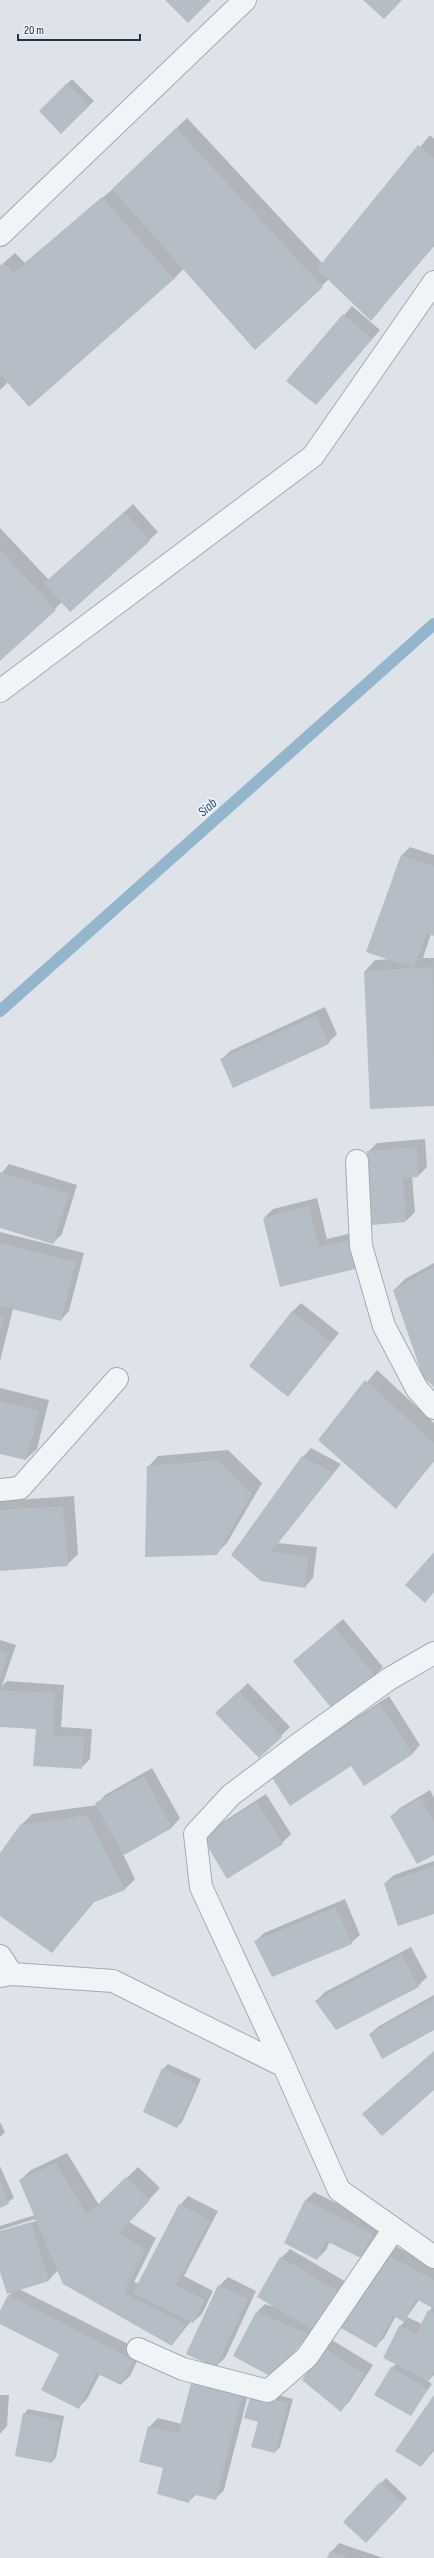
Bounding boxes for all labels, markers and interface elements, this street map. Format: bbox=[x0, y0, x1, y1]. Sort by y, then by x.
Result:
scale bar bbox=[18, 16, 140, 42]
text: 20 m bbox=[24, 23, 44, 38]
water label: Siab bbox=[194, 794, 221, 820]

